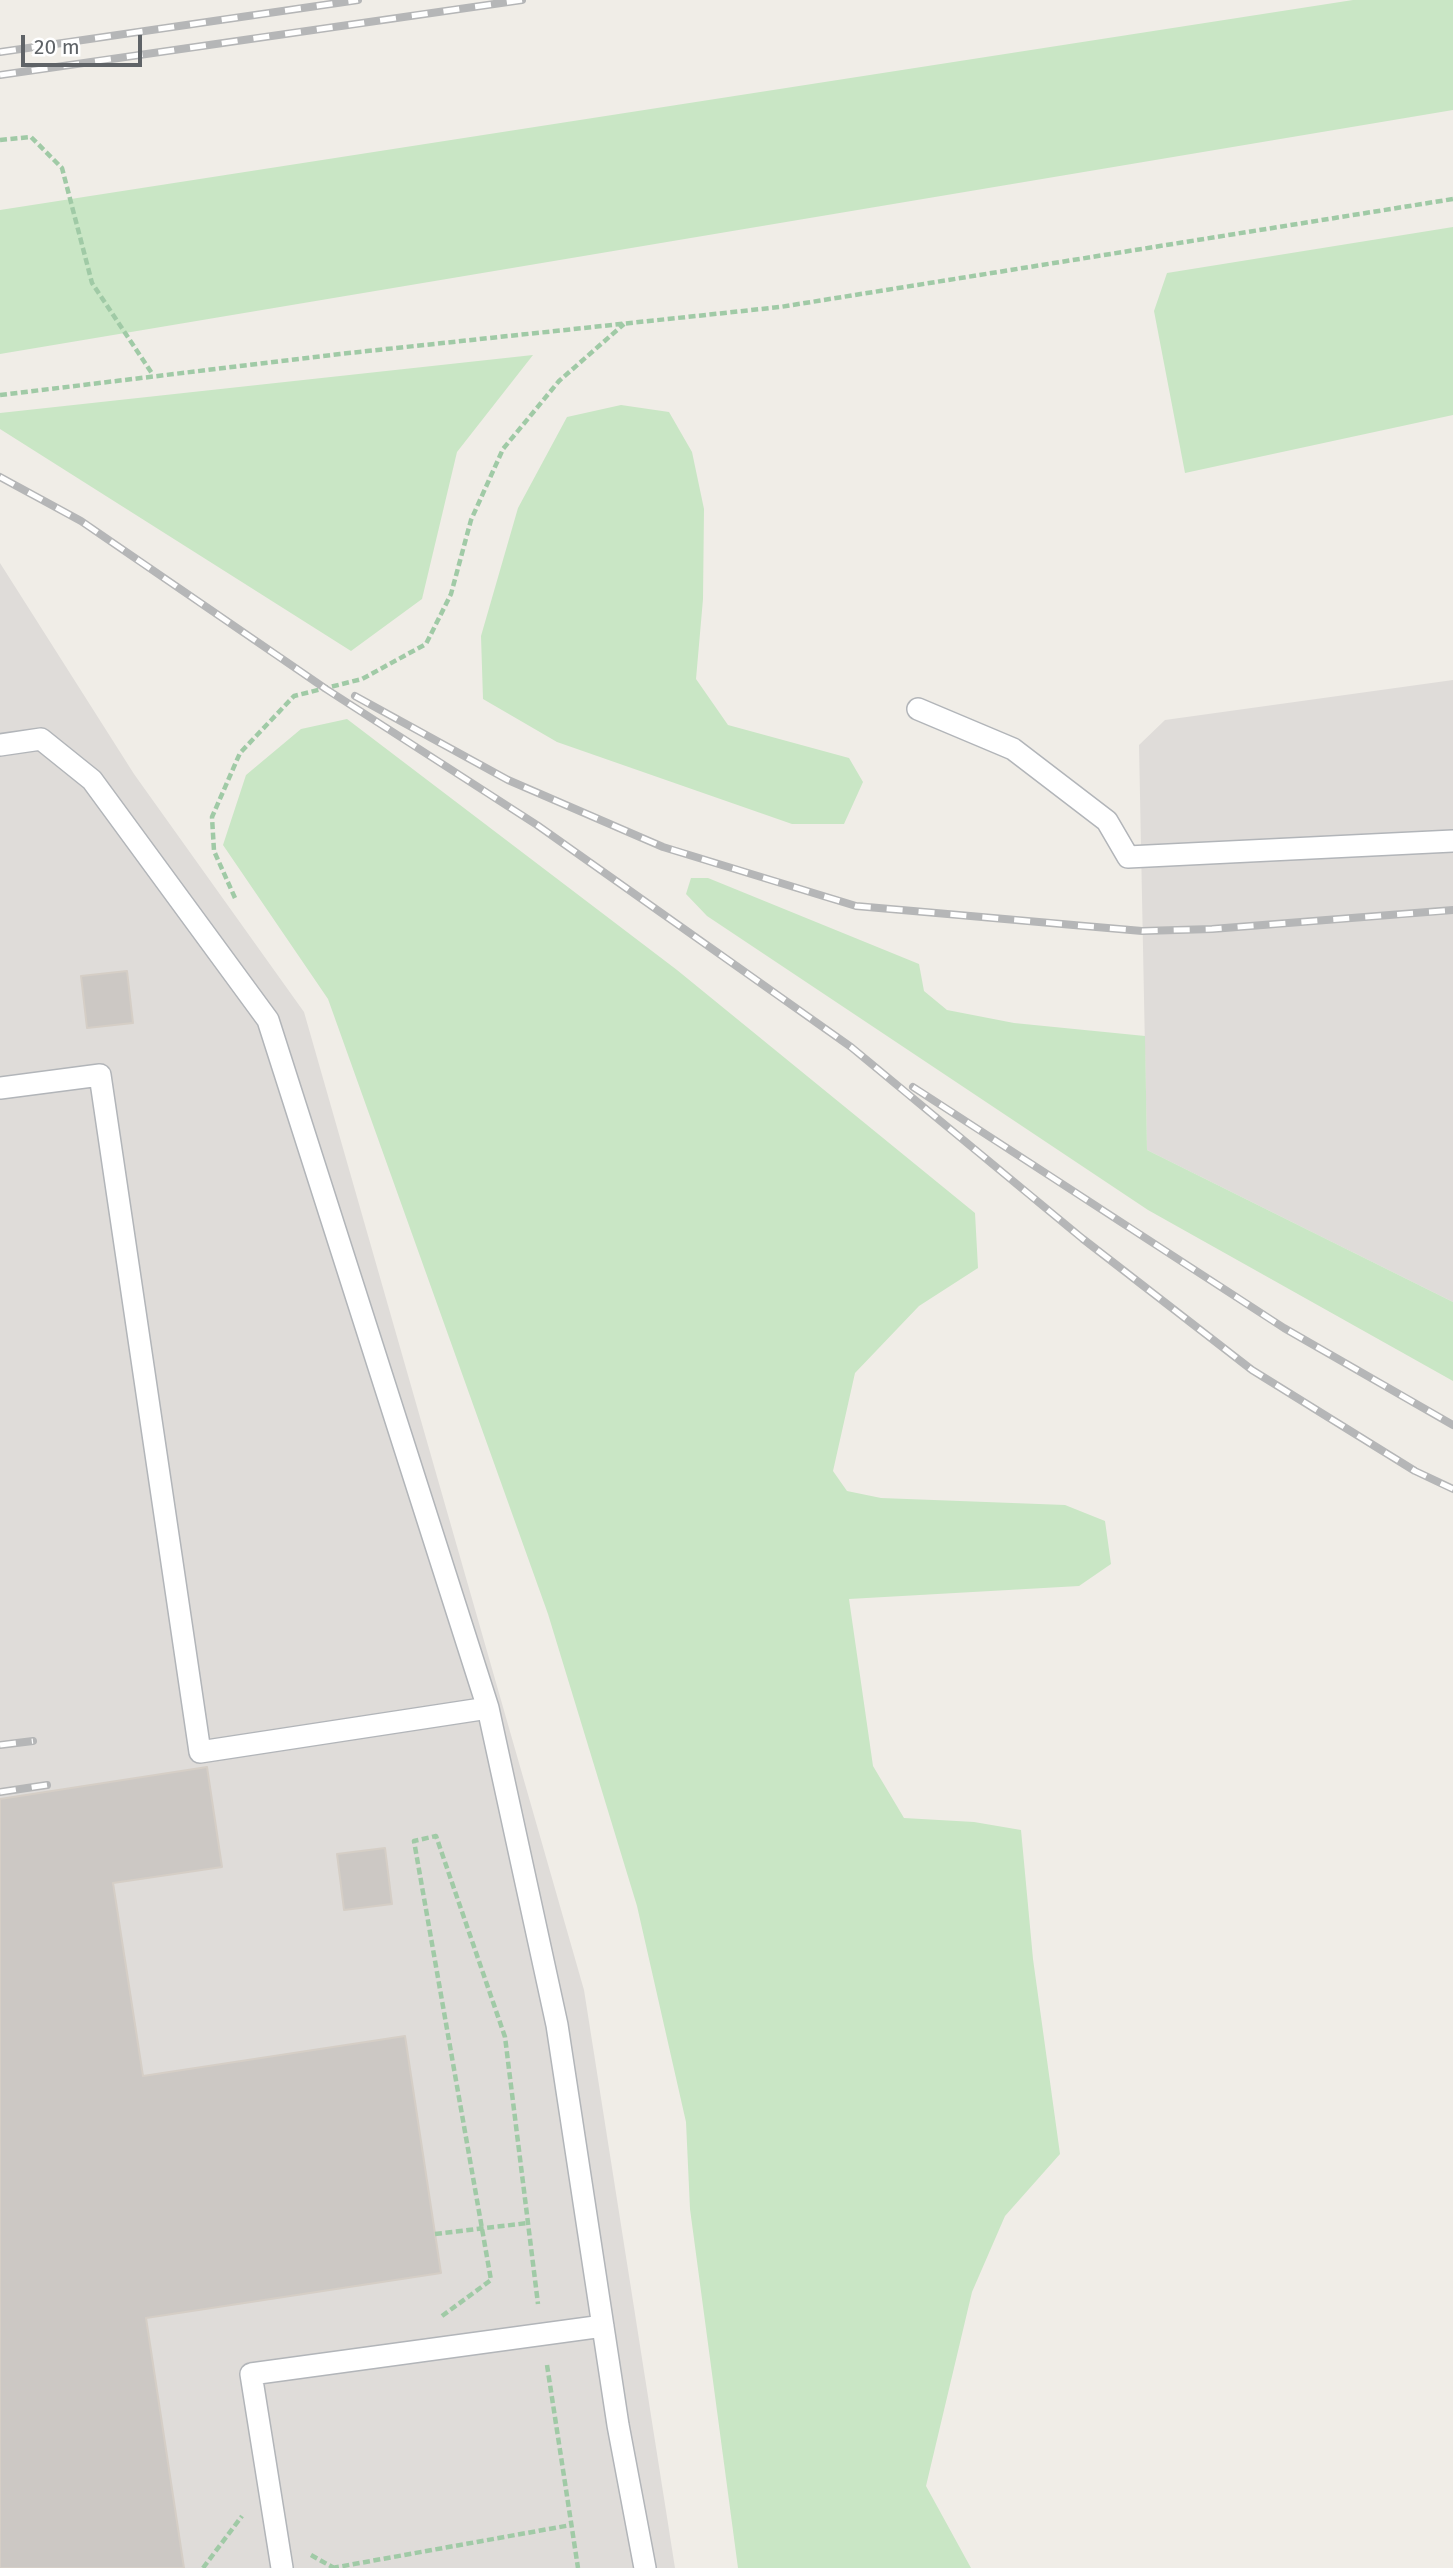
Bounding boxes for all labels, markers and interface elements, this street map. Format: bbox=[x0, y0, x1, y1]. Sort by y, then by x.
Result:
scale bar bbox=[24, 21, 145, 65]
text: 20 m bbox=[34, 34, 80, 60]

